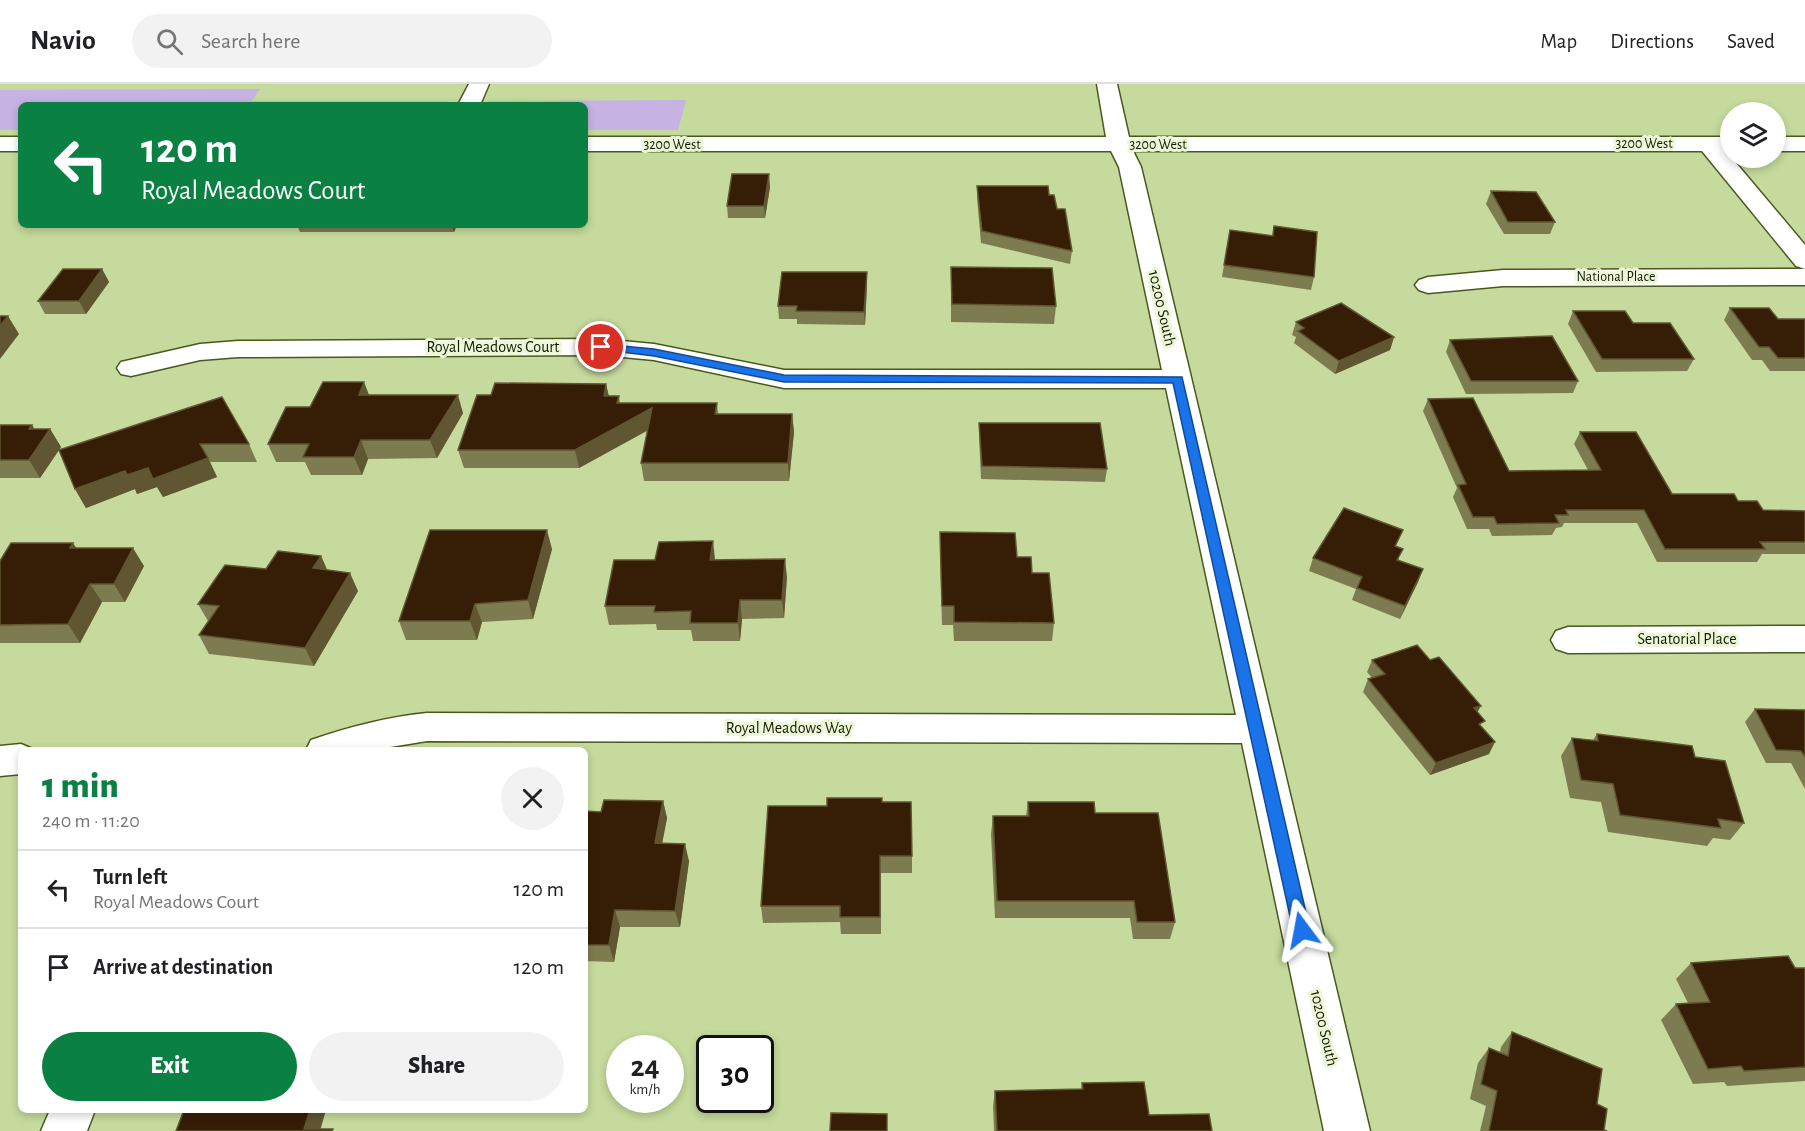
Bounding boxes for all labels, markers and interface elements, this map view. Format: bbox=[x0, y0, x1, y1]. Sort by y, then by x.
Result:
search box bbox=[132, 14, 552, 68]
icon: search bbox=[153, 25, 186, 58]
text: Navio bbox=[30, 27, 96, 55]
text: Search here bbox=[201, 30, 300, 52]
text: Map bbox=[1541, 31, 1577, 52]
text: Directions bbox=[1610, 31, 1694, 52]
text: Saved bbox=[1727, 31, 1775, 52]
map controls bbox=[1720, 102, 1786, 168]
button: layers bbox=[1720, 102, 1786, 168]
icon: left bbox=[42, 126, 120, 204]
text: 120 m bbox=[141, 128, 238, 170]
street label: 3200 West bbox=[1615, 137, 1673, 151]
street label: 3200 West bbox=[643, 138, 701, 152]
street label: 3200 West bbox=[1129, 138, 1187, 152]
text: Royal Meadows Court bbox=[141, 177, 365, 204]
street label: 10200 South bbox=[1145, 268, 1179, 348]
street label: National Place bbox=[1577, 270, 1655, 284]
pin bbox=[575, 321, 626, 372]
icon: arrive bbox=[584, 330, 617, 363]
street label: Royal Meadows Court bbox=[427, 339, 559, 356]
street label: Senatorial Place bbox=[1637, 631, 1737, 647]
street label: Royal Meadows Way bbox=[726, 720, 852, 737]
button: close bbox=[501, 767, 564, 830]
text: 1 min bbox=[42, 768, 119, 804]
text: 240 m · 11:20 bbox=[42, 811, 140, 831]
text: Turn left bbox=[93, 866, 167, 888]
icon: left bbox=[42, 873, 75, 906]
text: 120 m bbox=[514, 878, 564, 900]
text: Royal Meadows Court bbox=[93, 892, 259, 912]
position arrow bbox=[1270, 898, 1334, 962]
icon: arrive bbox=[42, 951, 75, 984]
text: Arrive at destination bbox=[93, 956, 273, 978]
text: 120 m bbox=[514, 956, 564, 978]
street label: 10200 South bbox=[1307, 988, 1341, 1068]
button: Exit bbox=[42, 1032, 297, 1101]
button: Share bbox=[309, 1032, 564, 1101]
speed limit sign: 30 bbox=[696, 1035, 774, 1113]
text: 24 bbox=[630, 1052, 660, 1082]
text: km/h bbox=[630, 1082, 660, 1097]

